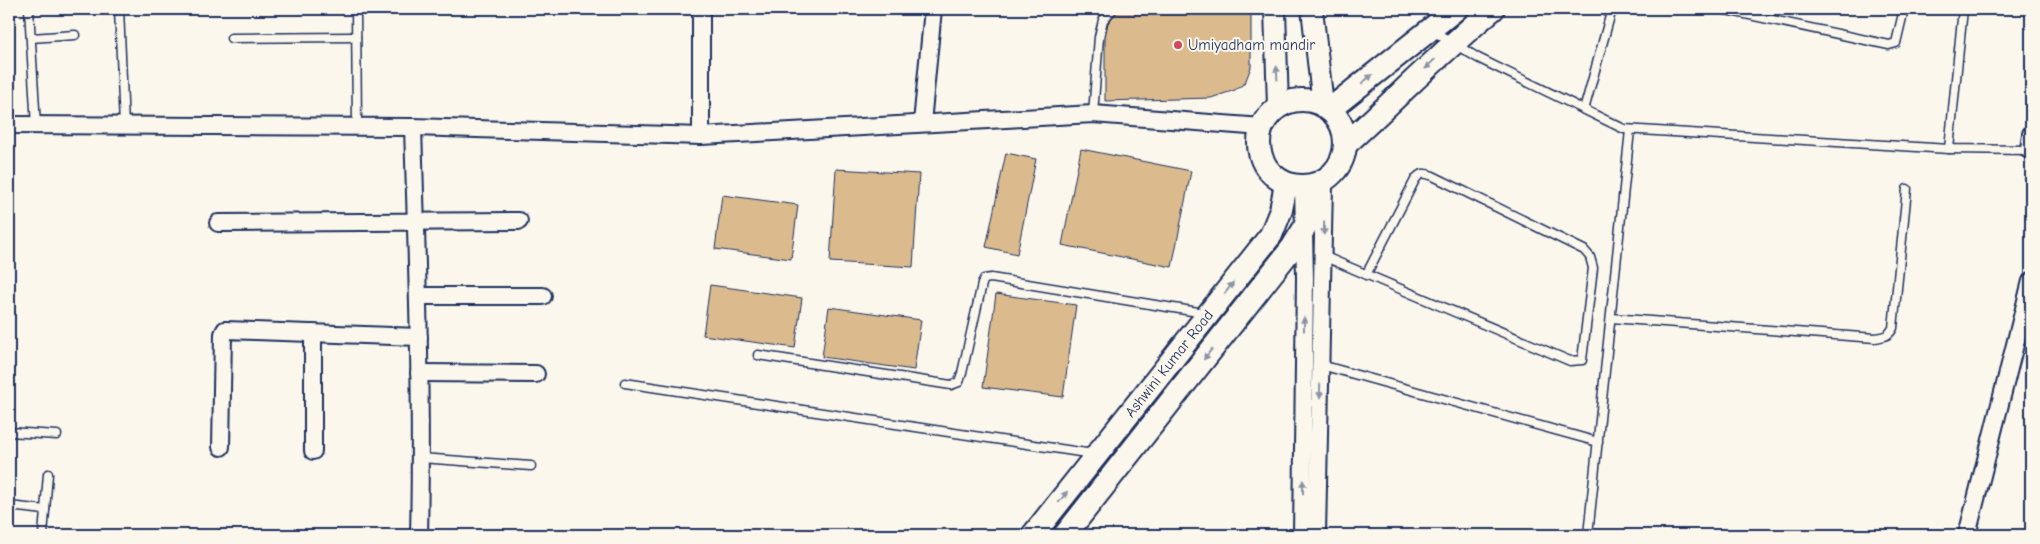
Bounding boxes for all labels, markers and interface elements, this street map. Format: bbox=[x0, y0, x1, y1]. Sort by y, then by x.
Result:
place label: Umiyadham mandir bbox=[1188, 36, 1315, 54]
marker: Umiyadham mandir bbox=[1172, 39, 1184, 51]
one-way arrow bbox=[1425, 58, 1437, 70]
one-way arrow bbox=[1272, 65, 1280, 81]
one-way arrow bbox=[1360, 74, 1373, 85]
one-way arrow bbox=[1319, 221, 1327, 237]
one-way arrow bbox=[1224, 281, 1235, 294]
street label: Ashwini Kumar Road bbox=[1121, 306, 1217, 421]
one-way arrow bbox=[1300, 316, 1308, 332]
one-way arrow bbox=[1203, 348, 1214, 361]
one-way arrow bbox=[1316, 383, 1324, 399]
one-way arrow bbox=[1299, 478, 1307, 494]
one-way arrow bbox=[1058, 491, 1069, 504]

